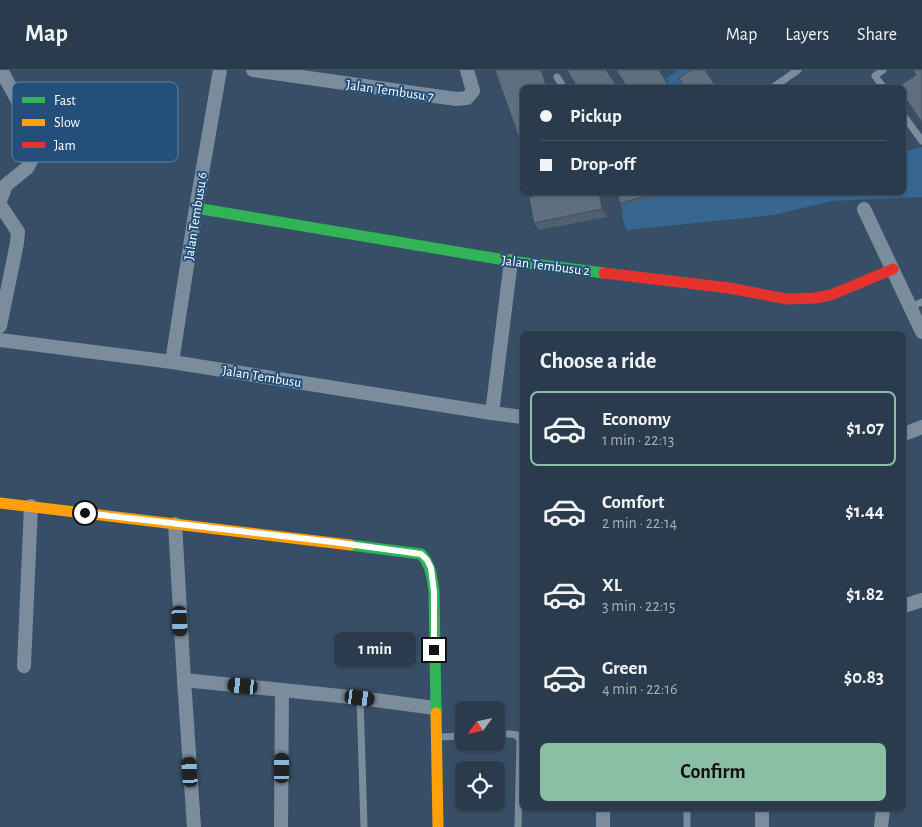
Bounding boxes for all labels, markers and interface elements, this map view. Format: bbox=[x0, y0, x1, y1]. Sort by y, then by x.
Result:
text: Map bbox=[25, 22, 68, 46]
text: Map bbox=[726, 26, 757, 44]
text: Layers bbox=[785, 26, 829, 44]
text: Share bbox=[857, 26, 897, 44]
street label: Jalan Tembusu 7 bbox=[345, 78, 435, 104]
legend bbox=[12, 82, 178, 162]
text: Fast bbox=[54, 94, 76, 108]
text: Pickup bbox=[570, 107, 622, 126]
text: Slow bbox=[54, 116, 81, 130]
text: Jam bbox=[54, 139, 76, 153]
text: Drop-off bbox=[570, 155, 635, 174]
street label: Jalan Tembusu 6 bbox=[182, 171, 210, 261]
street label: Jalan Tembusu 2 bbox=[501, 254, 591, 278]
text: Choose a ride bbox=[540, 350, 656, 372]
street label: Jalan Tembusu bbox=[221, 364, 302, 390]
icon: car bbox=[542, 406, 587, 451]
text: Economy bbox=[602, 410, 671, 429]
text: $1.07 bbox=[846, 419, 884, 438]
text: 1 min · 22:13 bbox=[602, 432, 674, 448]
icon: car bbox=[542, 489, 587, 534]
text: Comfort bbox=[602, 493, 664, 512]
route start bbox=[74, 502, 96, 524]
text: $1.44 bbox=[845, 502, 884, 521]
text: 2 min · 22:14 bbox=[602, 515, 677, 531]
icon: car bbox=[542, 572, 587, 617]
text: XL bbox=[602, 576, 622, 595]
text: $1.82 bbox=[846, 585, 884, 604]
text: 3 min · 22:15 bbox=[602, 598, 676, 614]
car bbox=[171, 606, 188, 636]
callout: 1 min bbox=[334, 632, 416, 668]
route end bbox=[423, 639, 445, 661]
text: 1 min bbox=[358, 641, 392, 657]
icon: car bbox=[542, 655, 587, 700]
text: Green bbox=[602, 659, 648, 678]
text: $0.83 bbox=[844, 668, 884, 687]
car bbox=[227, 677, 258, 695]
text: 4 min · 22:16 bbox=[602, 681, 677, 697]
car bbox=[344, 689, 375, 707]
north arrow bbox=[455, 701, 505, 751]
map controls bbox=[455, 701, 505, 811]
button: Confirm bbox=[540, 743, 886, 801]
car bbox=[274, 753, 289, 783]
car bbox=[181, 757, 198, 787]
button: locate bbox=[455, 761, 505, 811]

